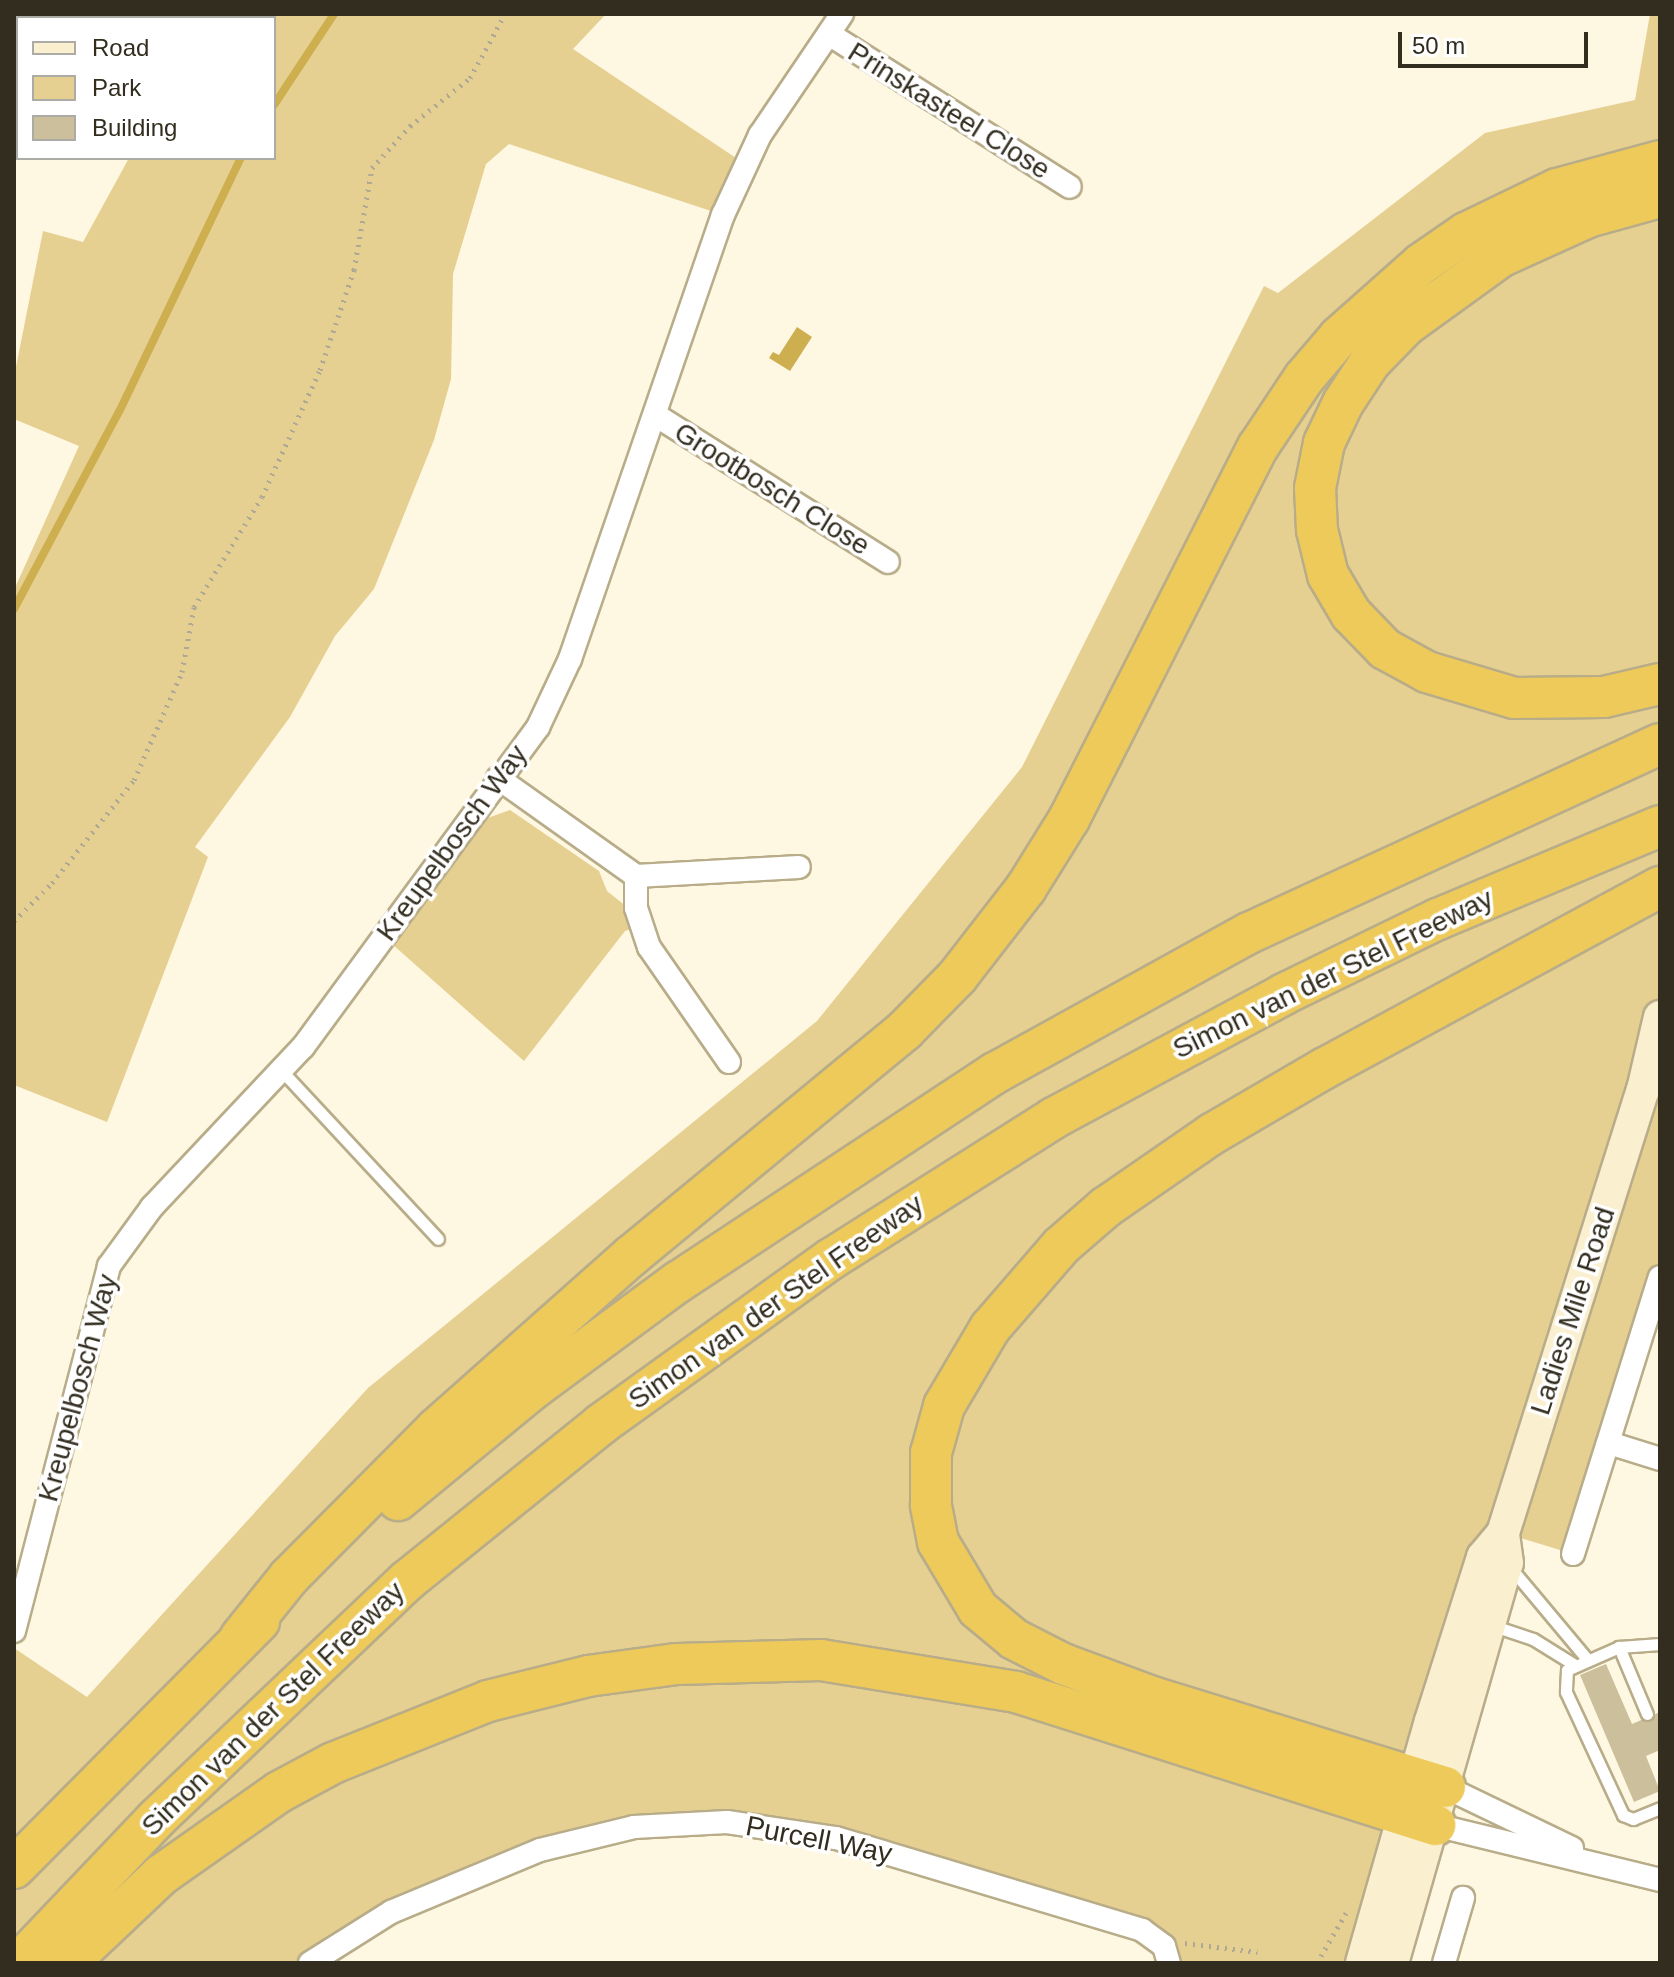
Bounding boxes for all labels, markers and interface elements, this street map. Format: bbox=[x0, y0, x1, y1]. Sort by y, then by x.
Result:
legend bbox=[16, 16, 276, 160]
scale bar bbox=[1402, 16, 1592, 66]
text: 50 m bbox=[1412, 32, 1465, 59]
text: Road bbox=[92, 34, 149, 61]
street label: Prinskasteel Close bbox=[842, 35, 1056, 187]
text: Park bbox=[92, 74, 141, 101]
text: Building bbox=[92, 114, 177, 141]
street label: Grootbosch Close bbox=[668, 415, 876, 563]
street label: Kreupelbosch Way bbox=[370, 738, 534, 948]
street label: Simon van der Stel Freeway bbox=[1168, 882, 1498, 1066]
street label: Simon van der Stel Freeway bbox=[622, 1187, 930, 1417]
street label: Ladies Mile Road bbox=[1524, 1203, 1622, 1419]
street label: Kreupelbosch Way bbox=[31, 1271, 125, 1505]
street label: Simon van der Stel Freeway bbox=[135, 1575, 411, 1843]
street label: Purcell Way bbox=[743, 1809, 895, 1871]

